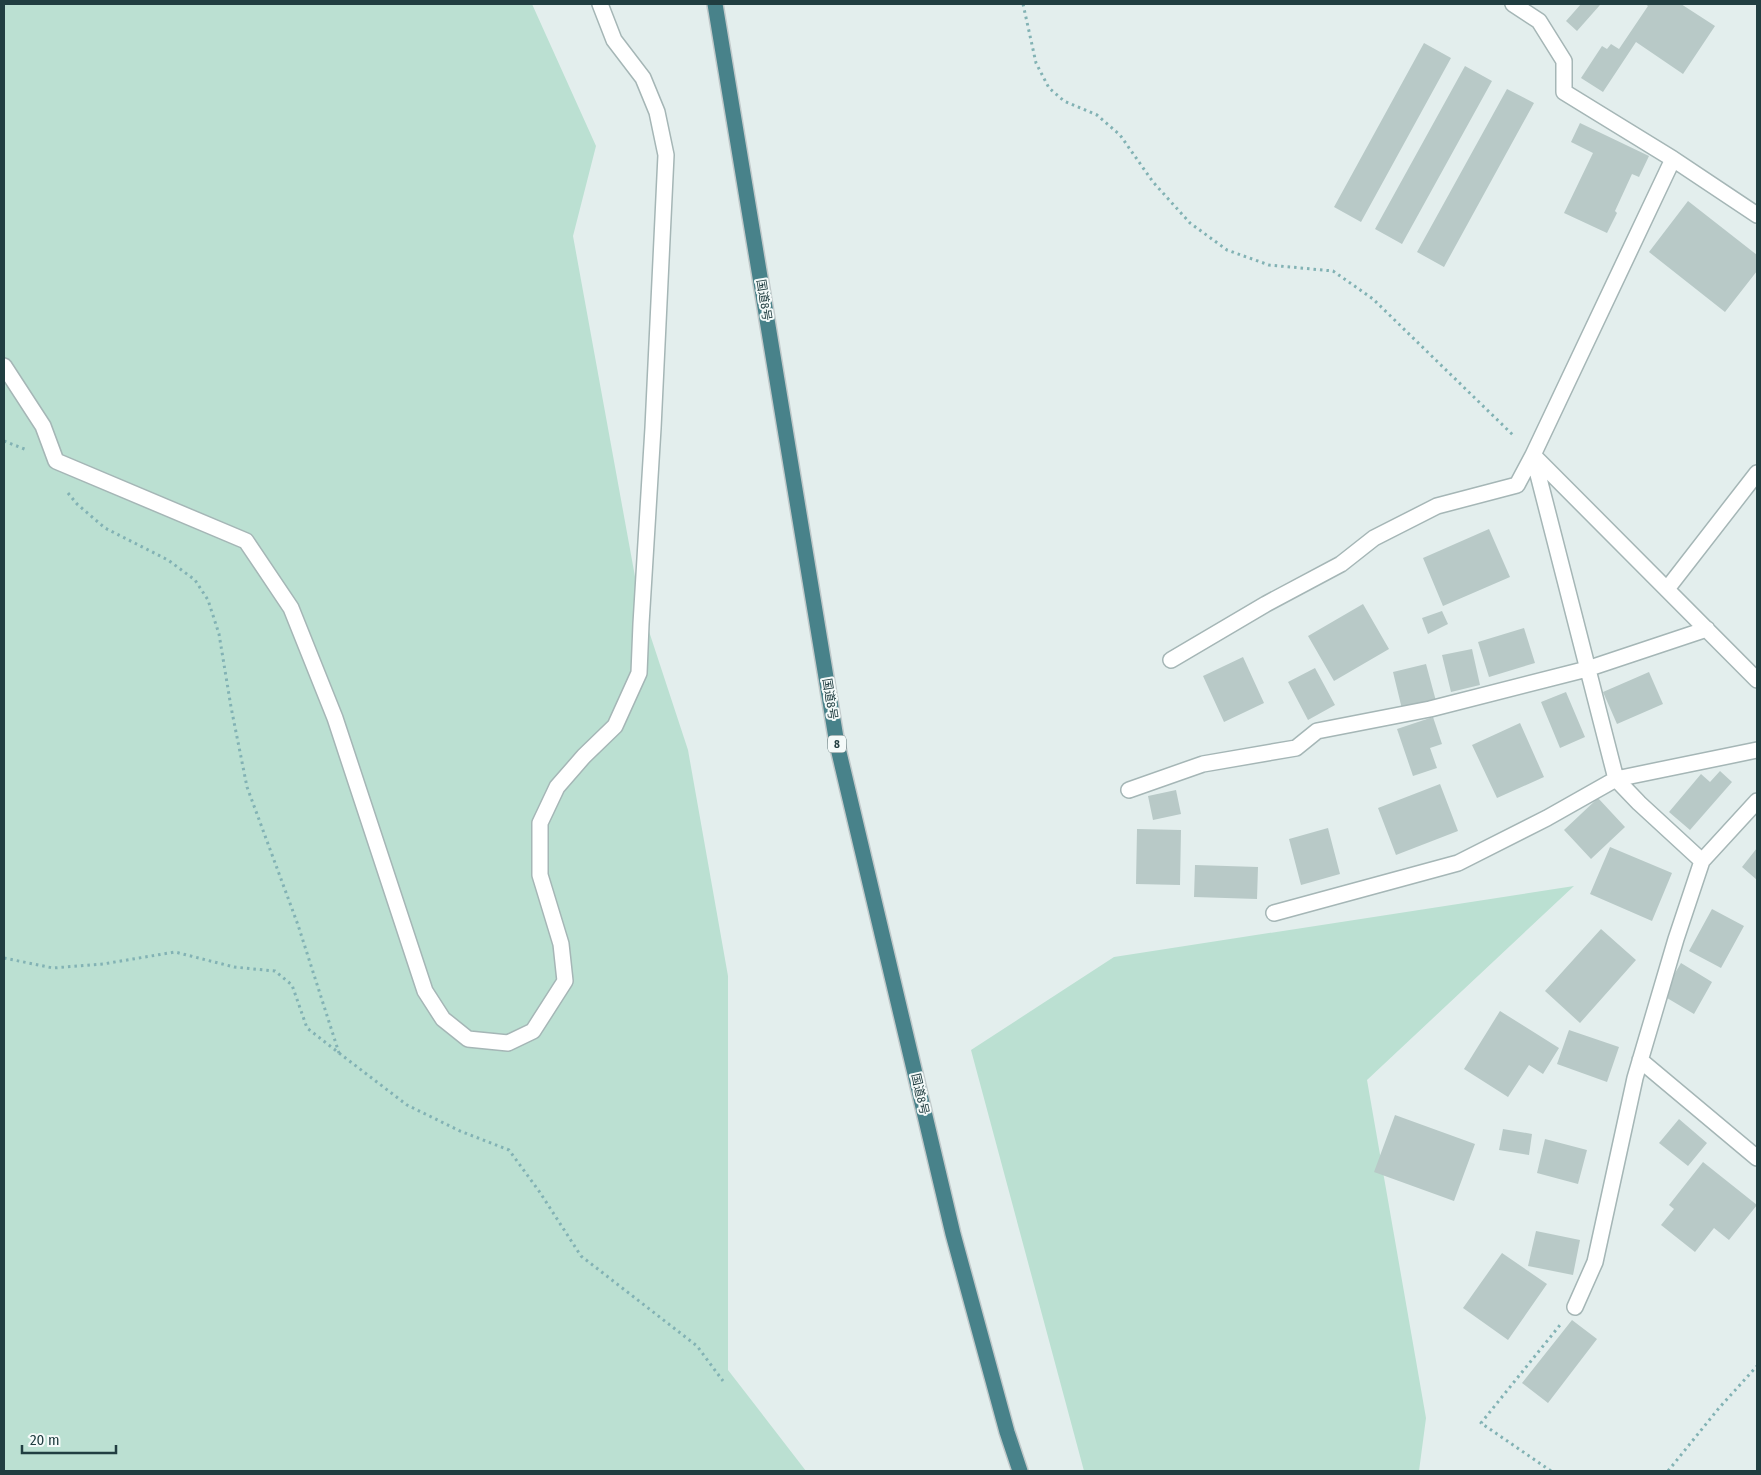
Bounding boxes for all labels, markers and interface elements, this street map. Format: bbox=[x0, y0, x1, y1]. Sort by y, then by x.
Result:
street label: 国道8号 bbox=[754, 278, 774, 322]
street label: 国道8号 bbox=[820, 677, 840, 721]
road number: 8 bbox=[828, 736, 846, 752]
street label: 国道8号 bbox=[908, 1072, 932, 1116]
scale bar bbox=[22, 1422, 116, 1454]
text: 20 m bbox=[30, 1431, 60, 1449]

